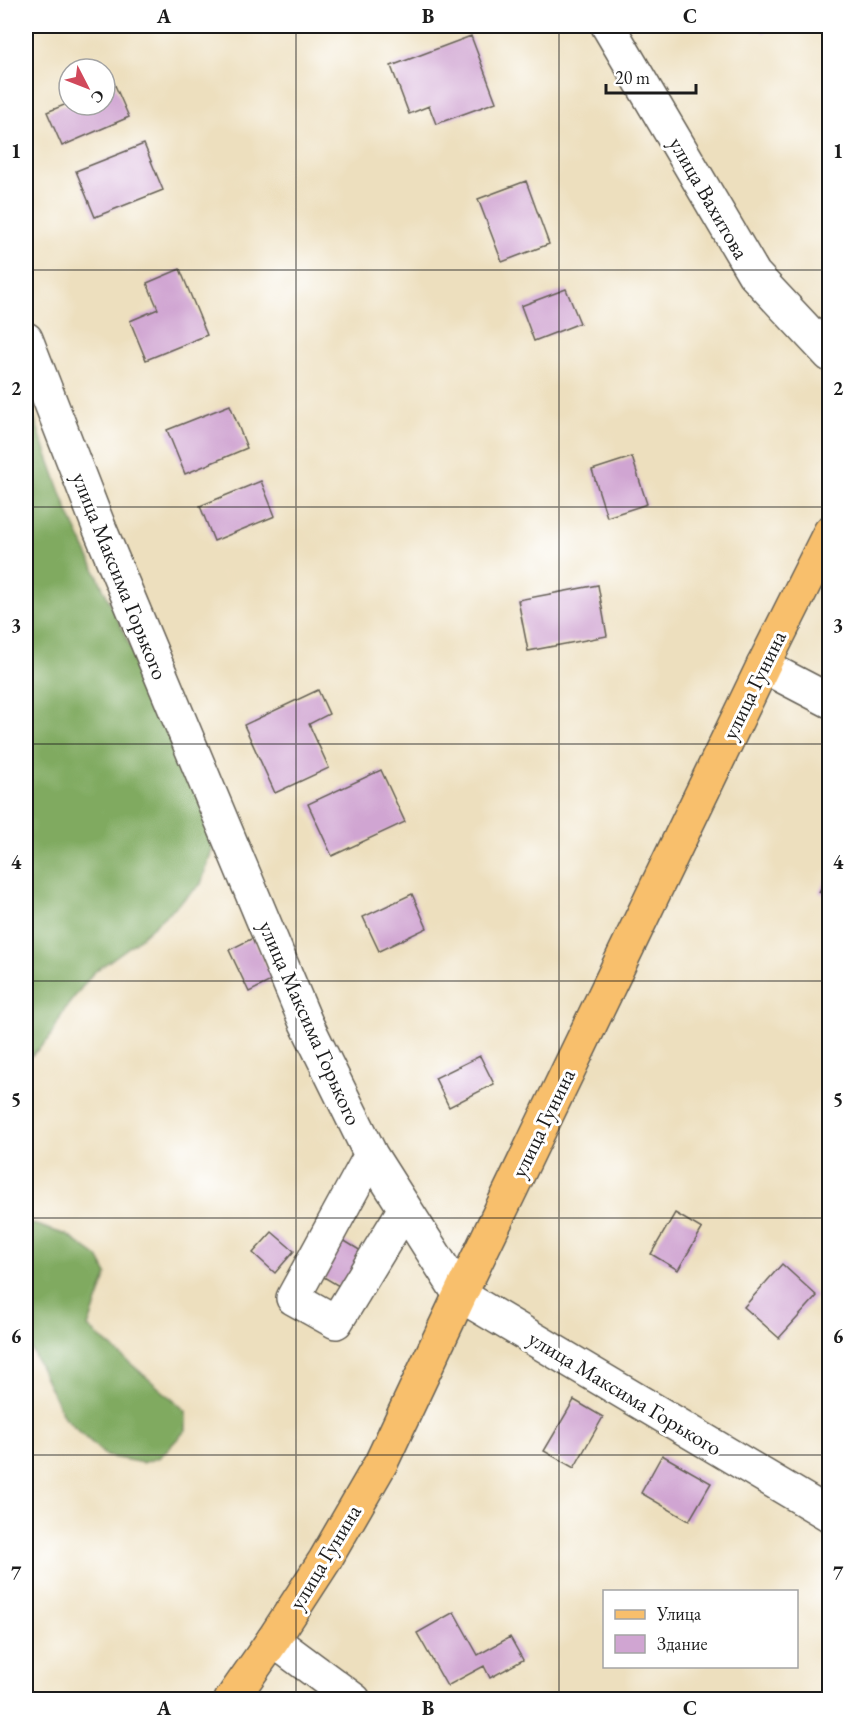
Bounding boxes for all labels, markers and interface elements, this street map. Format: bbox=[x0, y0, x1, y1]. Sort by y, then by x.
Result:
text: A bbox=[156, 3, 172, 29]
text: B bbox=[422, 3, 434, 29]
text: C bbox=[683, 3, 697, 29]
north arrow bbox=[57, 57, 117, 117]
scale bar bbox=[606, 57, 696, 95]
text: 20 m bbox=[615, 66, 650, 89]
text: С bbox=[86, 85, 109, 108]
street label: улица Вахитова bbox=[662, 132, 756, 265]
text: 1 bbox=[11, 138, 21, 164]
text: 1 bbox=[833, 138, 843, 164]
text: 2 bbox=[11, 375, 22, 401]
text: 2 bbox=[833, 375, 844, 401]
street label: улица Максима Горького bbox=[65, 468, 175, 684]
text: 3 bbox=[11, 612, 21, 638]
text: 3 bbox=[833, 612, 843, 638]
street label: улица Гунина bbox=[715, 626, 793, 744]
text: 4 bbox=[11, 849, 22, 875]
text: 4 bbox=[833, 849, 844, 875]
street label: улица Максима Горького bbox=[252, 916, 368, 1130]
street label: улица Гунина bbox=[504, 1064, 582, 1182]
text: 5 bbox=[11, 1086, 21, 1112]
text: 5 bbox=[833, 1086, 843, 1112]
text: 6 bbox=[11, 1323, 22, 1349]
text: 6 bbox=[833, 1323, 844, 1349]
street label: улица Максима Горького bbox=[523, 1324, 727, 1462]
street label: улица Гунина bbox=[282, 1499, 368, 1615]
text: 7 bbox=[11, 1560, 22, 1586]
text: 7 bbox=[833, 1560, 844, 1586]
legend bbox=[603, 1590, 798, 1668]
text: Улица bbox=[656, 1602, 702, 1625]
text: Здание bbox=[657, 1632, 707, 1655]
text: A bbox=[156, 1695, 172, 1721]
text: B bbox=[422, 1695, 434, 1721]
text: C bbox=[683, 1695, 697, 1721]

